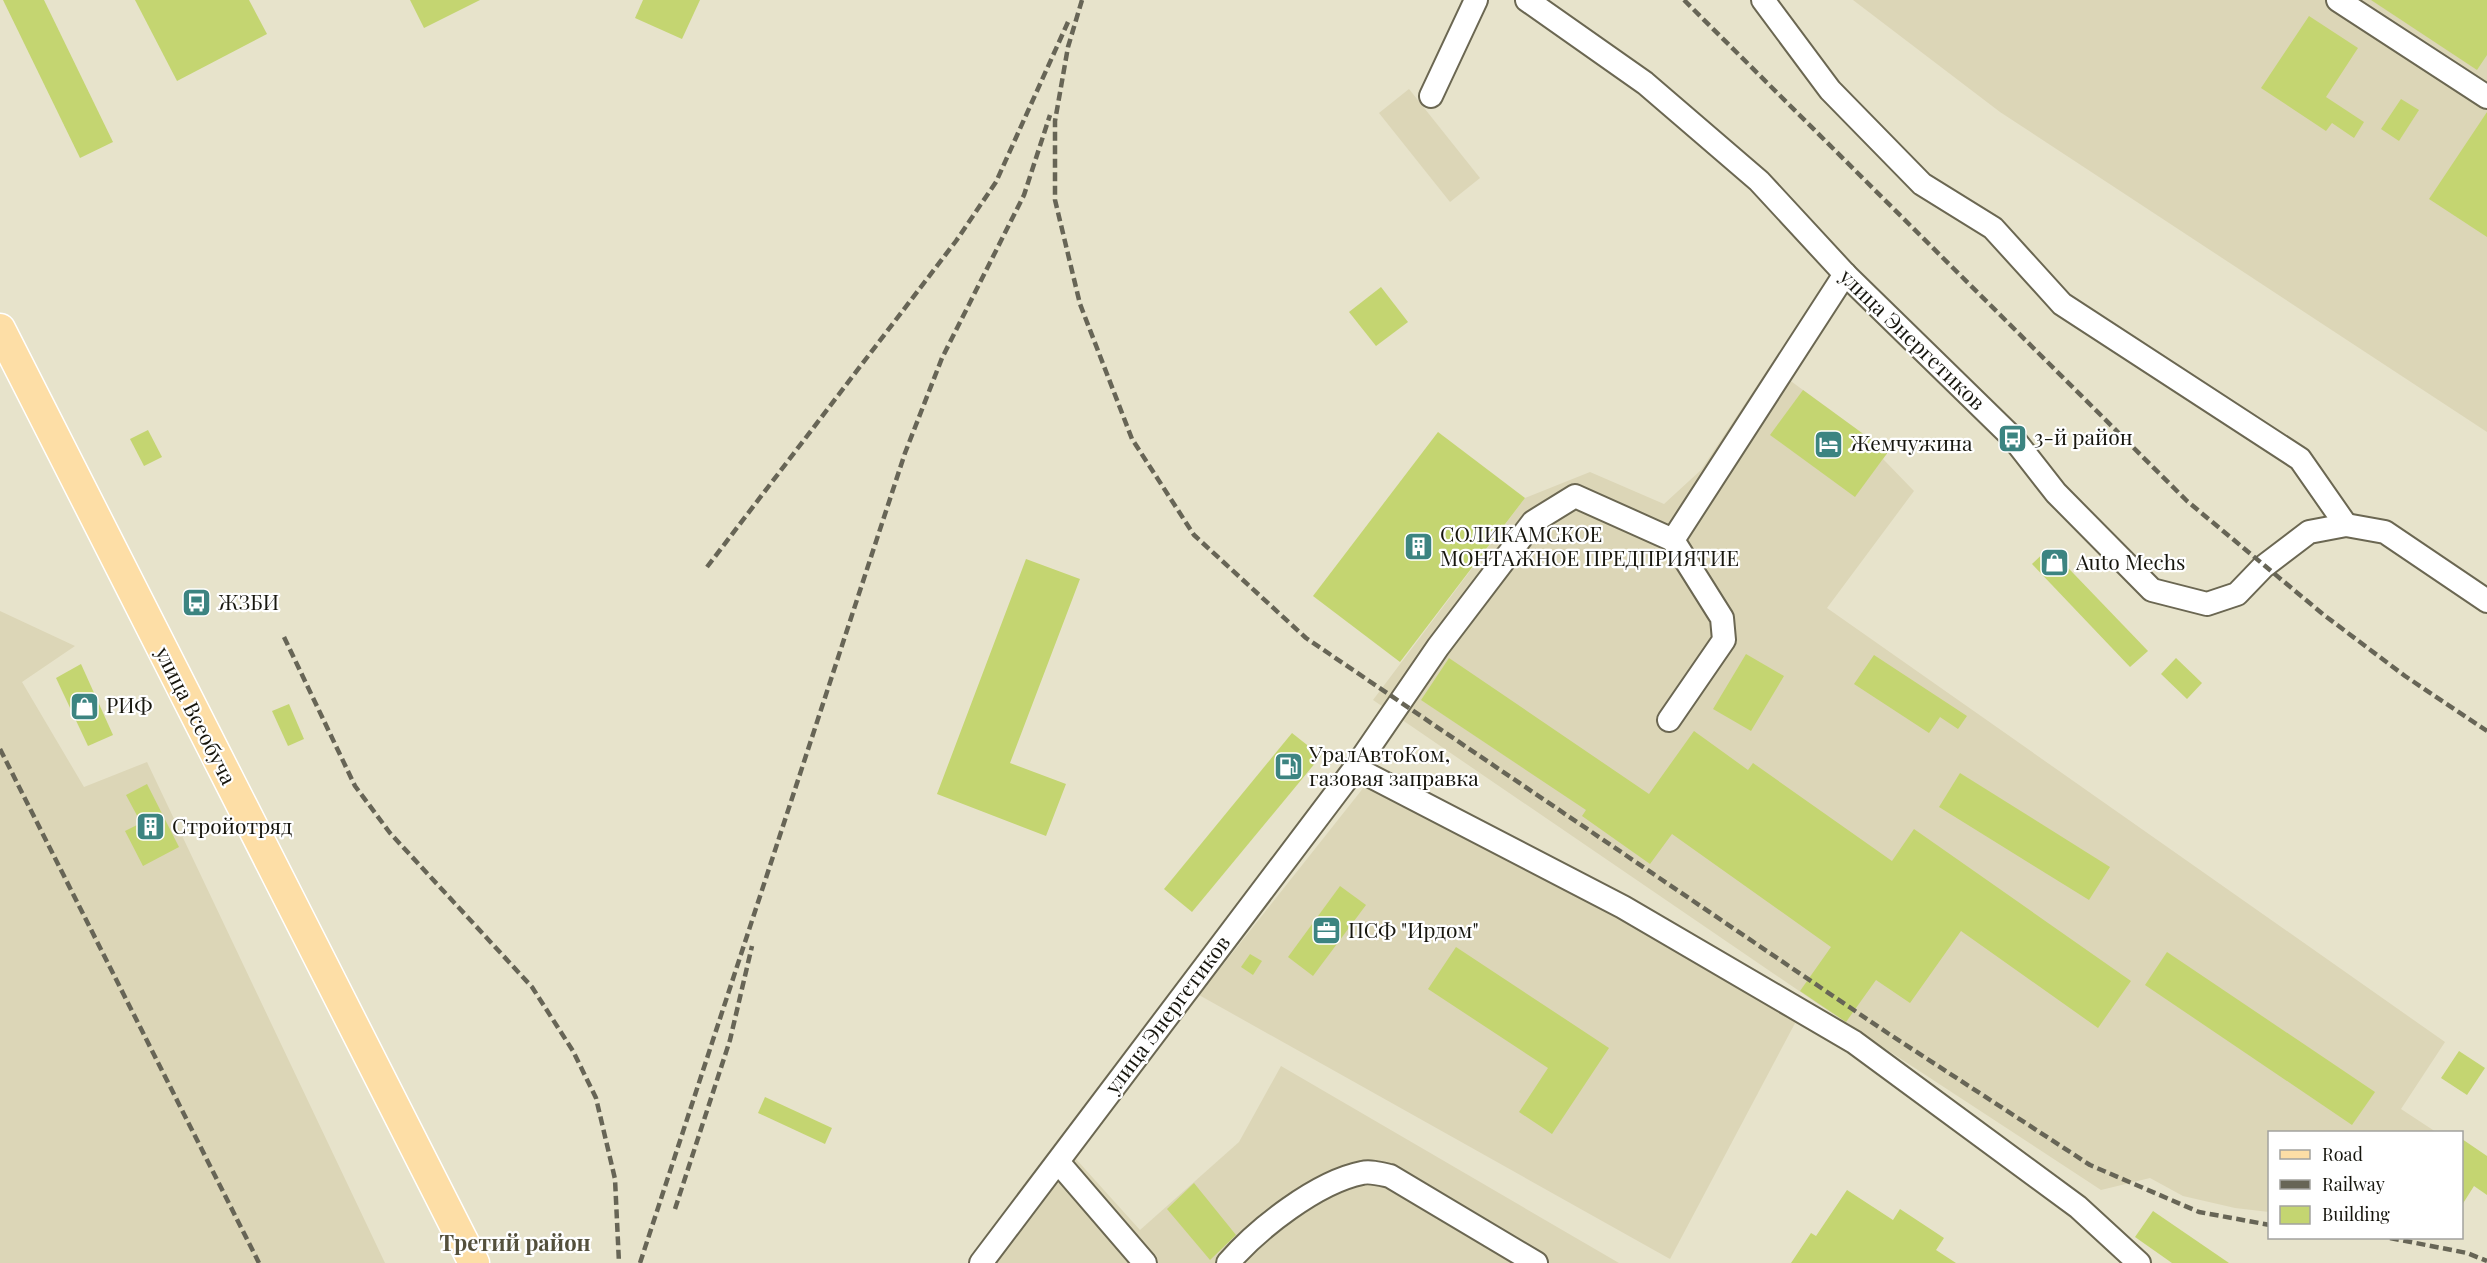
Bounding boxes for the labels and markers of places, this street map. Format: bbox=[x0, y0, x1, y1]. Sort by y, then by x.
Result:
bus stop icon: 3-й район bbox=[1997, 422, 2029, 454]
place label: 3-й район bbox=[2034, 422, 2133, 450]
hotel icon: Жемчужина bbox=[1813, 428, 1845, 460]
place label: Жемчужина bbox=[1850, 428, 1973, 456]
place label: СОЛИКАМСКОЕ МОНТАЖНОЕ ПРЕДПРИЯТИЕ bbox=[1440, 519, 1739, 571]
building icon: СОЛИКАМСКОЕ МОНТАЖНОЕ ПРЕДПРИЯТИЕ bbox=[1403, 531, 1435, 563]
shop icon: Auto Mechs bbox=[2039, 547, 2071, 579]
place label: Auto Mechs bbox=[2075, 547, 2185, 575]
bus stop icon: ЖЗБИ bbox=[181, 587, 213, 619]
place label: ЖЗБИ bbox=[218, 587, 279, 615]
shop icon: РИФ bbox=[69, 690, 101, 722]
place label: РИФ bbox=[106, 690, 152, 718]
place label: УралАвтоКом, газовая заправка bbox=[1308, 739, 1479, 791]
fuel station icon: УралАвтоКом, газовая заправка bbox=[1272, 751, 1304, 783]
building icon: Стройотряд bbox=[135, 811, 167, 843]
place label: Стройотряд bbox=[172, 811, 292, 839]
office icon: ПСФ "Ирдом" bbox=[1311, 915, 1343, 947]
place label: ПСФ "Ирдом" bbox=[1348, 915, 1479, 943]

